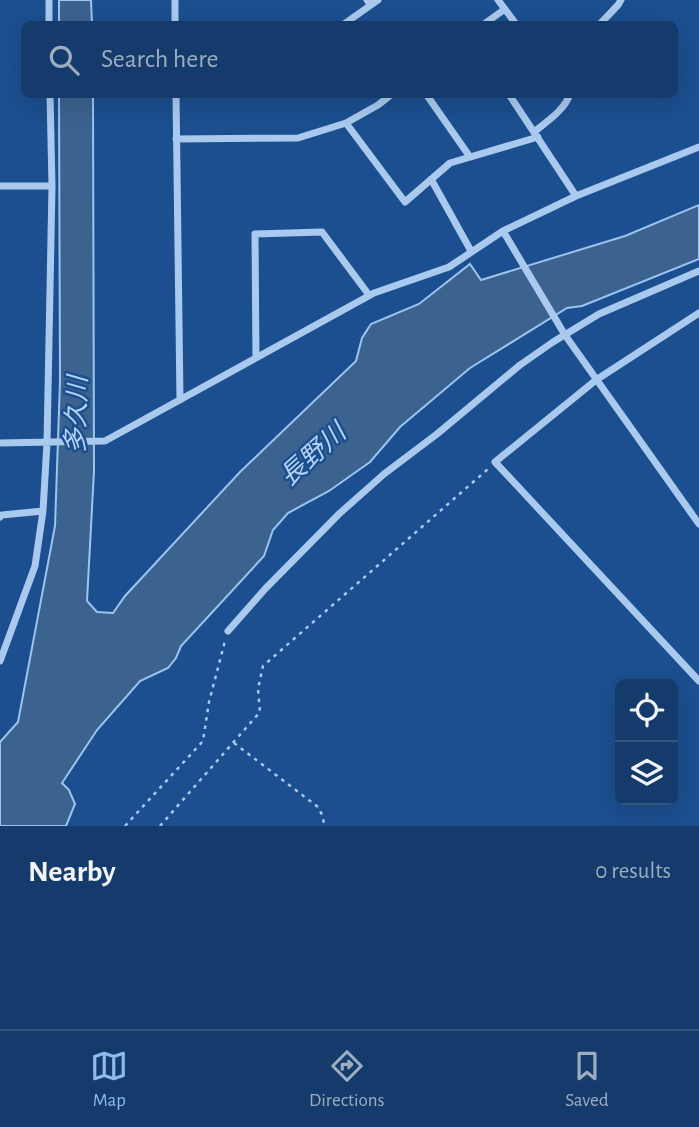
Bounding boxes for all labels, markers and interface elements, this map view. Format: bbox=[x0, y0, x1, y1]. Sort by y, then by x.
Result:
search box bbox=[21, 21, 678, 98]
icon: search bbox=[45, 41, 83, 79]
text: Search here bbox=[101, 46, 219, 72]
water label: 多久川 bbox=[62, 373, 91, 454]
water label: 長野川 bbox=[275, 417, 353, 491]
map controls bbox=[615, 679, 678, 805]
button: locate bbox=[615, 679, 678, 742]
button: layers bbox=[615, 742, 678, 805]
text: Nearby bbox=[28, 857, 116, 887]
text: 0 results bbox=[595, 860, 671, 883]
tab: Map bbox=[90, 1047, 128, 1112]
tab: Directions bbox=[309, 1047, 385, 1112]
tab: Saved bbox=[565, 1047, 609, 1112]

